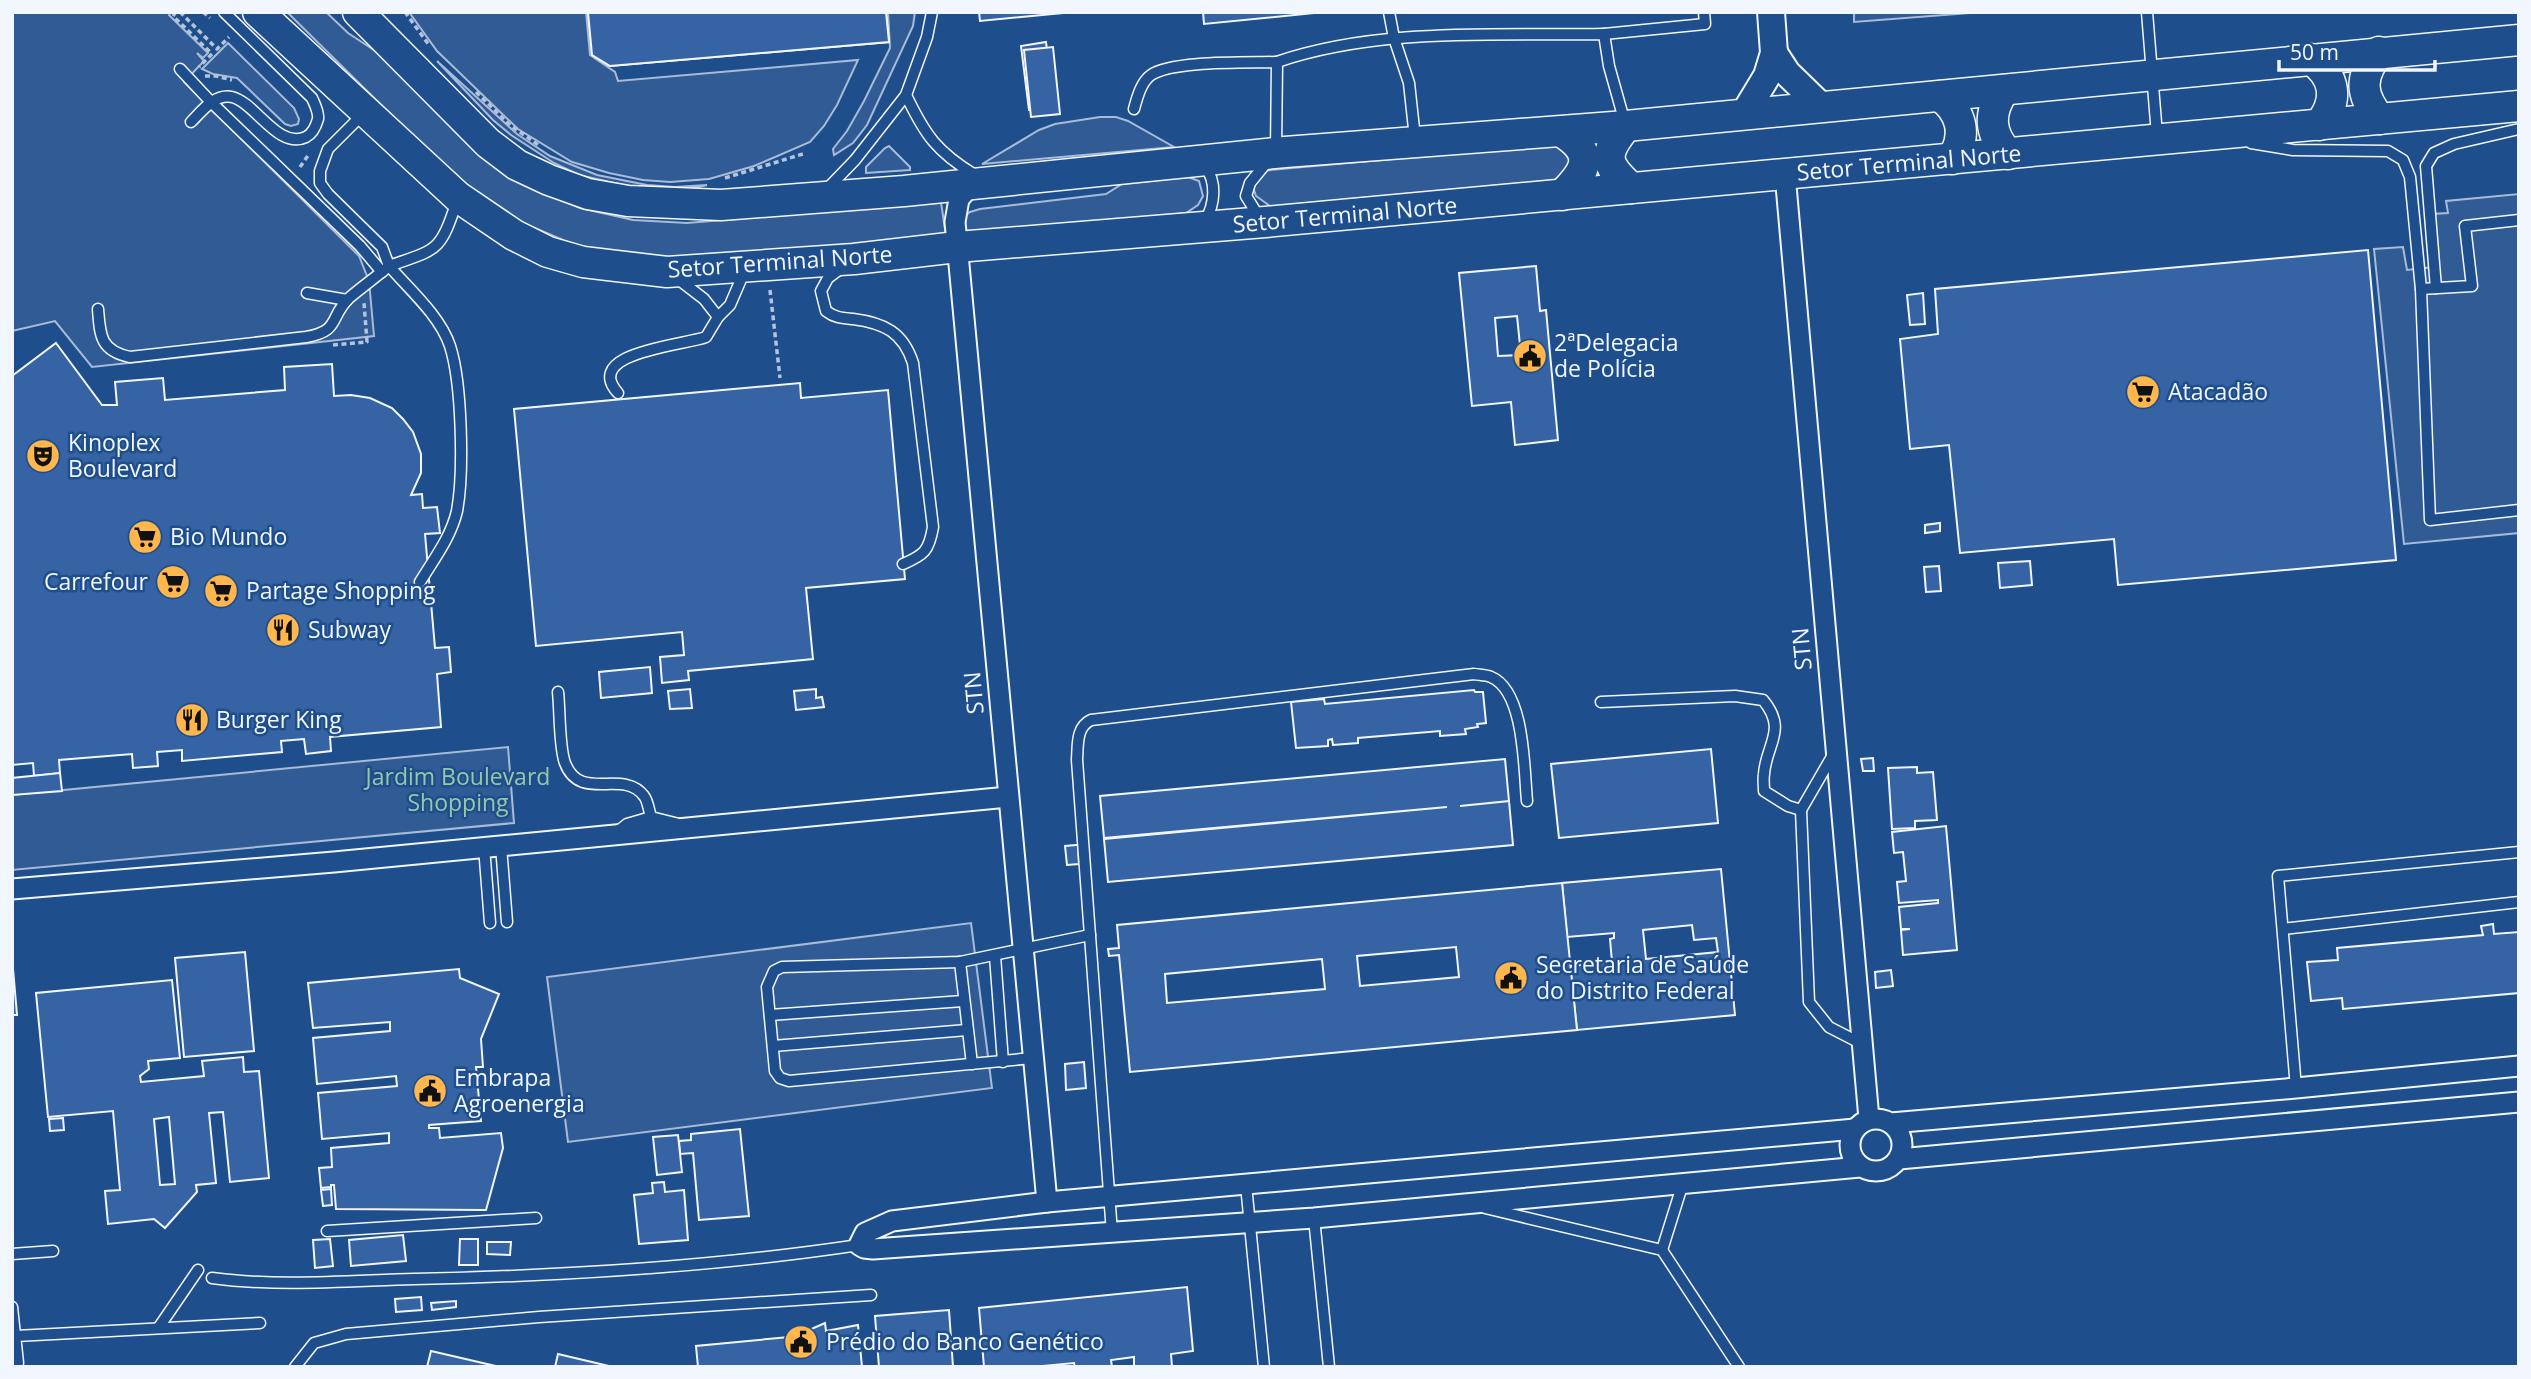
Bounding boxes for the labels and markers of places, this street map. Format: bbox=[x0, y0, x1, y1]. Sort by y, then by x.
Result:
place label: 2ªDelegacia de Polícia bbox=[1554, 326, 1678, 384]
public building icon: 2ªDelegacia de Polícia bbox=[1511, 337, 1549, 375]
supermarket icon: Atacadão bbox=[2124, 373, 2162, 411]
place label: Atacadão bbox=[2168, 375, 2268, 407]
place label: Kinoplex Boulevard bbox=[68, 426, 177, 484]
theatre icon: Kinoplex Boulevard bbox=[24, 437, 62, 475]
supermarket icon: Bio Mundo bbox=[126, 518, 164, 556]
place label: Bio Mundo bbox=[170, 520, 287, 552]
supermarket icon: Carrefour bbox=[154, 563, 192, 601]
place label: Carrefour bbox=[44, 565, 149, 597]
supermarket icon: Partage Shopping bbox=[202, 572, 240, 610]
place label: Partage Shopping bbox=[246, 574, 436, 606]
restaurant icon: Subway bbox=[264, 611, 302, 649]
place label: Subway bbox=[308, 613, 391, 645]
restaurant icon: Burger King bbox=[173, 701, 211, 739]
place label: Burger King bbox=[216, 703, 342, 735]
place label: Secretaria de Saúde do Distrito Federal bbox=[1536, 948, 1749, 1006]
public building icon: Secretaria de Saúde do Distrito Federal bbox=[1492, 959, 1530, 997]
place label: Embrapa Agroenergia bbox=[454, 1061, 585, 1119]
public building icon: Embrapa Agroenergia bbox=[411, 1072, 449, 1110]
public building icon: Prédio do Banco Genético bbox=[782, 1323, 820, 1361]
place label: Prédio do Banco Genético bbox=[826, 1325, 1104, 1357]

